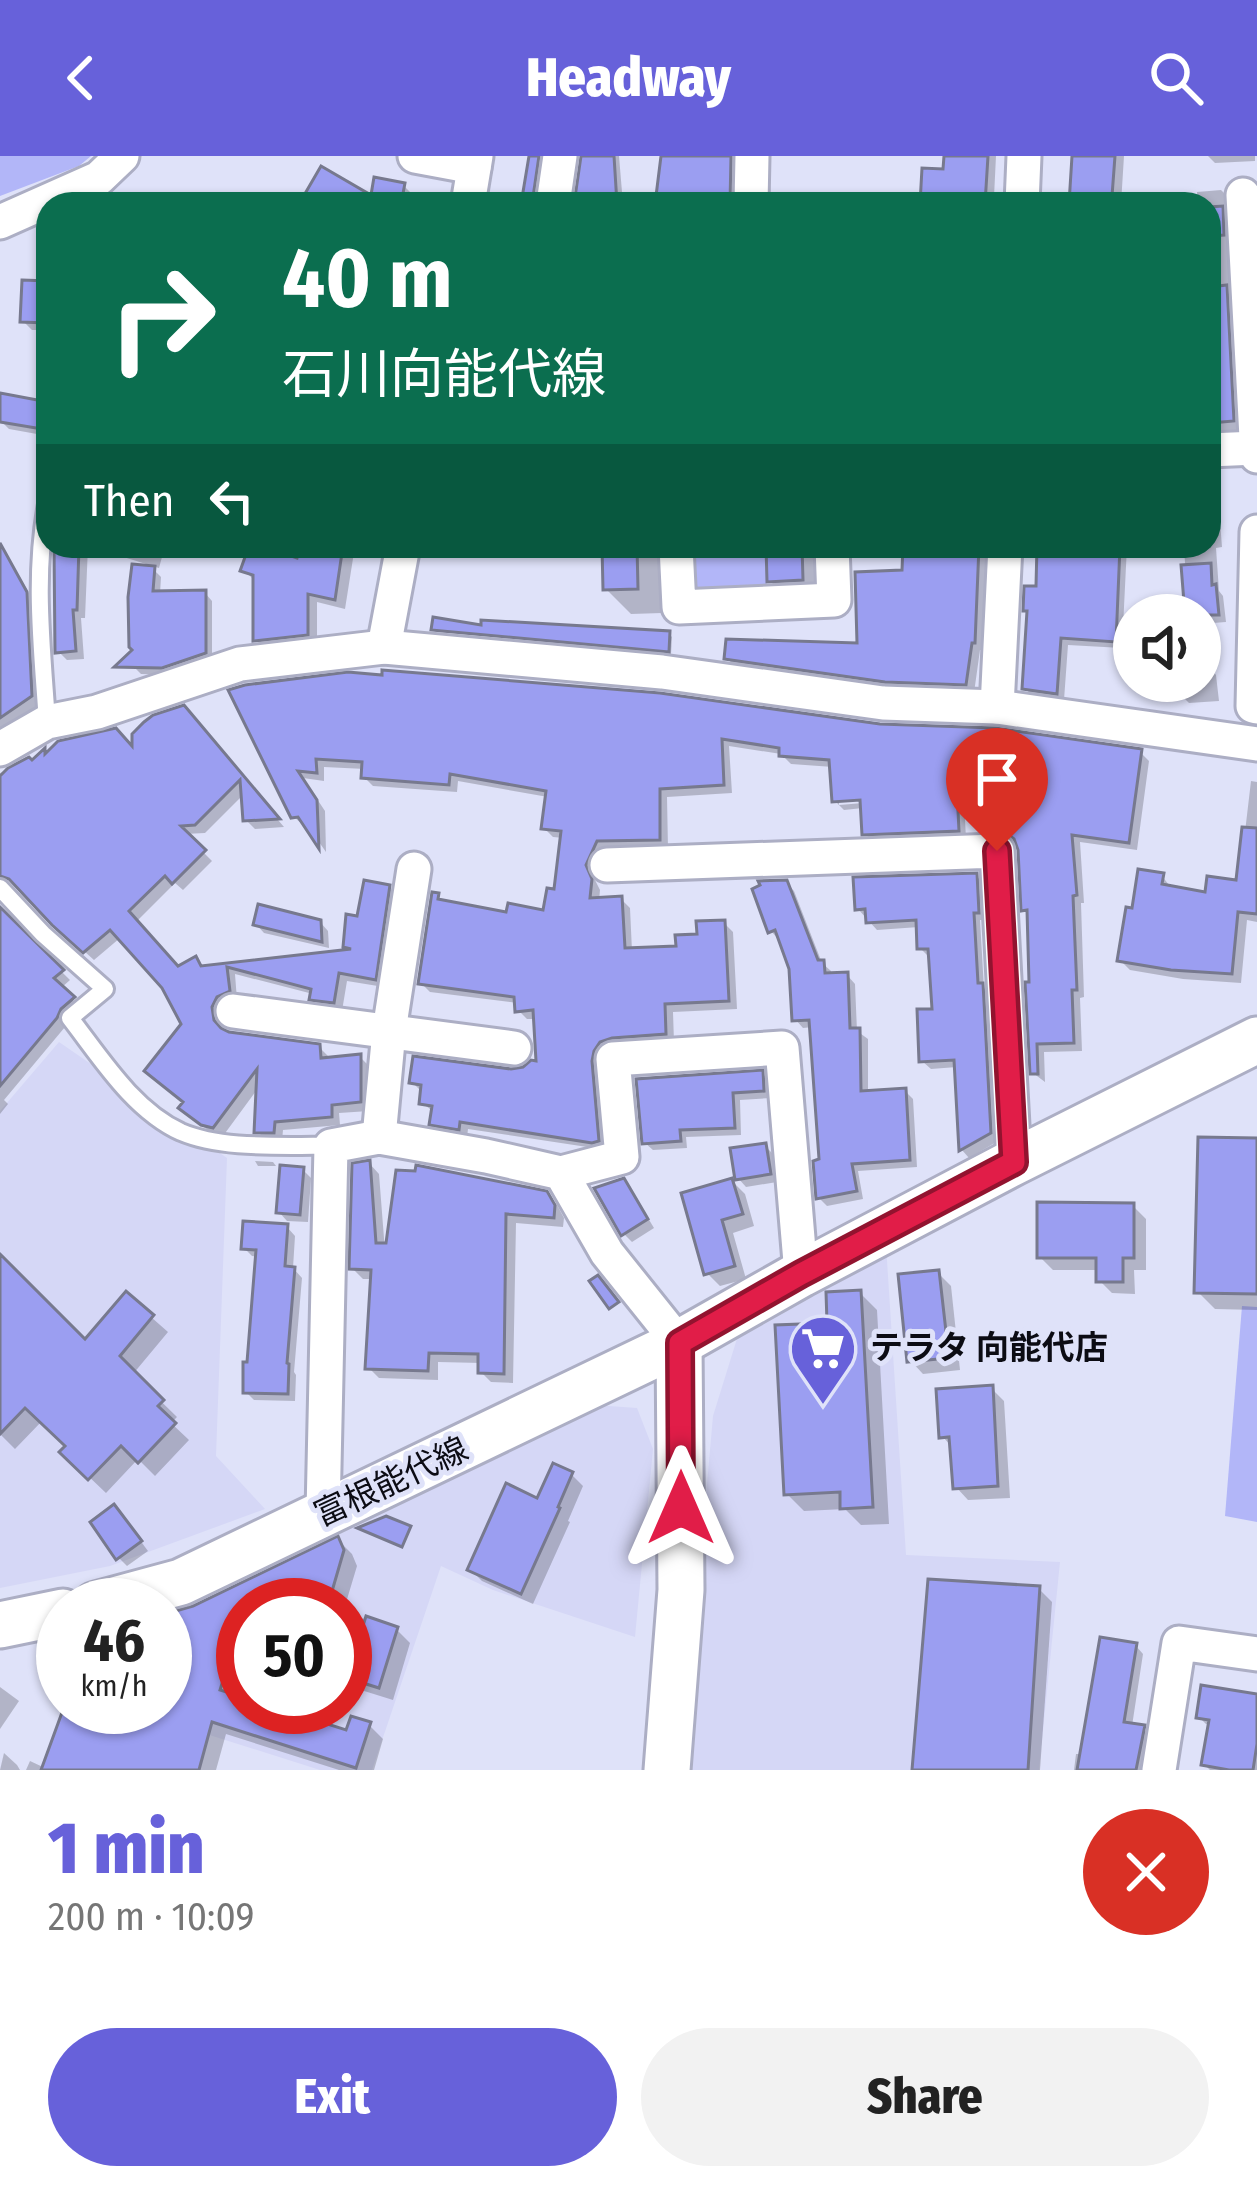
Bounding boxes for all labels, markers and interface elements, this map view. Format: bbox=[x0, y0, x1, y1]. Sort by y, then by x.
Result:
icon: back bbox=[48, 45, 114, 111]
icon: search bbox=[1143, 45, 1209, 111]
text: Headway bbox=[526, 46, 731, 110]
text: 40 m bbox=[282, 228, 453, 329]
icon: right bbox=[84, 240, 240, 396]
text: 石川向能代線 bbox=[282, 343, 606, 407]
icon: left bbox=[199, 468, 265, 534]
text: Then bbox=[84, 474, 175, 528]
map controls bbox=[1113, 594, 1221, 702]
button: sound bbox=[1113, 594, 1221, 702]
pin bbox=[946, 728, 1048, 851]
icon: arrive bbox=[964, 746, 1030, 812]
supermarket icon: テラタ 向能代店 bbox=[788, 1313, 858, 1407]
place label: テラタ 向能代店 bbox=[870, 1328, 1108, 1368]
street label: 富根能代線 bbox=[308, 1429, 474, 1535]
position arrow bbox=[618, 1445, 744, 1571]
speed limit sign: 50 bbox=[216, 1578, 372, 1734]
text: 46 bbox=[83, 1605, 145, 1677]
text: km/h bbox=[81, 1668, 147, 1704]
text: 1 min bbox=[48, 1806, 205, 1892]
button: close bbox=[1083, 1809, 1209, 1935]
text: 200 m · 10:09 bbox=[48, 1894, 254, 1940]
button: Exit bbox=[48, 2028, 617, 2166]
button: Share bbox=[641, 2028, 1209, 2166]

